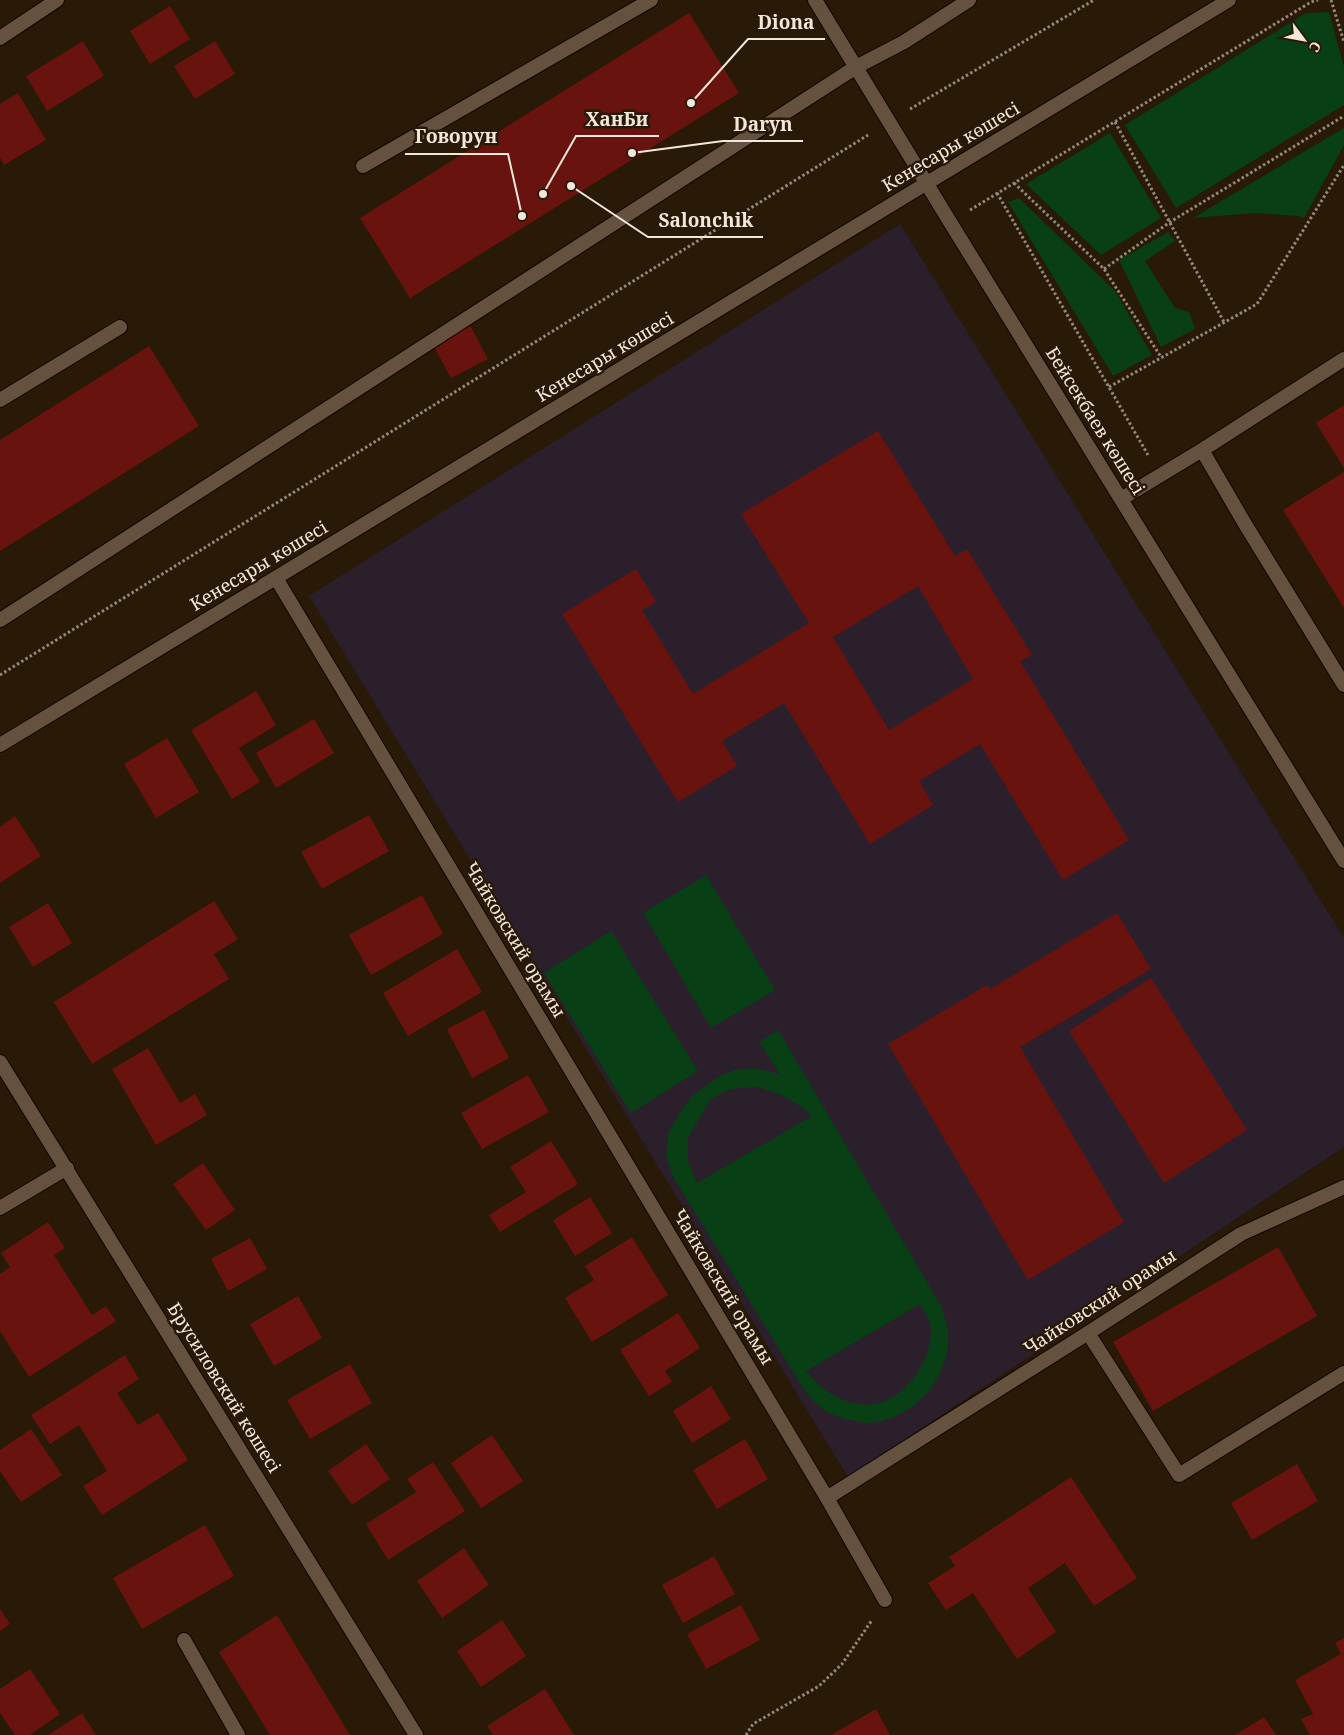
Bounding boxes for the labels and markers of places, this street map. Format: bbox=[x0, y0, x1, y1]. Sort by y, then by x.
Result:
callout: Diona bbox=[748, 5, 825, 39]
callout: ХанБи bbox=[576, 102, 659, 136]
callout: Daryn bbox=[723, 107, 803, 141]
callout: Говорун bbox=[405, 120, 508, 154]
callout: Salonchik bbox=[648, 203, 763, 237]

